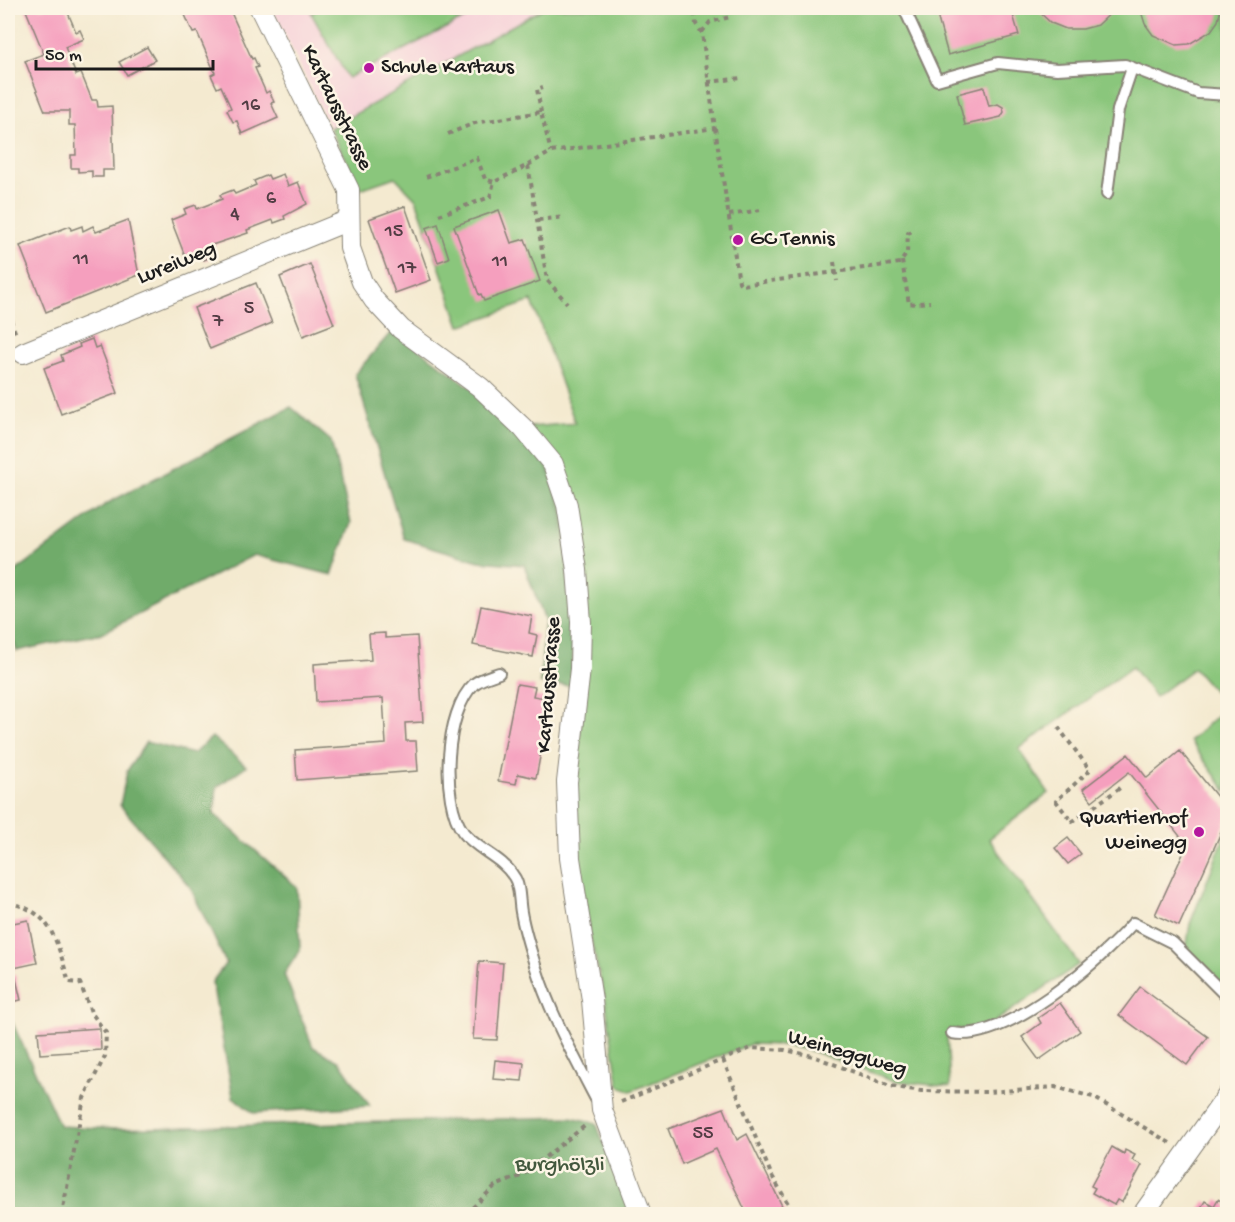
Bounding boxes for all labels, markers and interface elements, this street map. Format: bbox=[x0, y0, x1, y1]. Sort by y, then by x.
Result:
scale bar bbox=[36, 33, 213, 71]
street label: Kartausstrasse bbox=[294, 41, 378, 176]
text: 50 m bbox=[45, 46, 82, 67]
place label: Schule Kartaus bbox=[381, 55, 515, 81]
marker: Schule Kartaus bbox=[362, 61, 376, 75]
house number: 16 bbox=[241, 95, 261, 118]
house number: 6 bbox=[266, 188, 277, 211]
house number: 4 bbox=[230, 204, 240, 227]
house number: 15 bbox=[384, 221, 403, 244]
place label: GC Tennis bbox=[750, 227, 836, 253]
marker: GC Tennis bbox=[731, 233, 745, 247]
street label: Lureiweg bbox=[134, 236, 220, 292]
house number: 11 bbox=[72, 249, 89, 272]
house number: 11 bbox=[491, 251, 508, 274]
house number: 17 bbox=[397, 258, 417, 281]
house number: 5 bbox=[244, 298, 254, 321]
house number: 7 bbox=[212, 311, 224, 334]
street label: Kartausstrasse bbox=[532, 615, 568, 754]
place label: Quartierhof Weinegg bbox=[1079, 806, 1189, 857]
marker: Quartierhof Weinegg bbox=[1192, 825, 1206, 839]
street label: Weineggweg bbox=[784, 1025, 910, 1083]
house number: 55 bbox=[692, 1123, 714, 1146]
park label: Burghölzli bbox=[514, 1153, 605, 1179]

